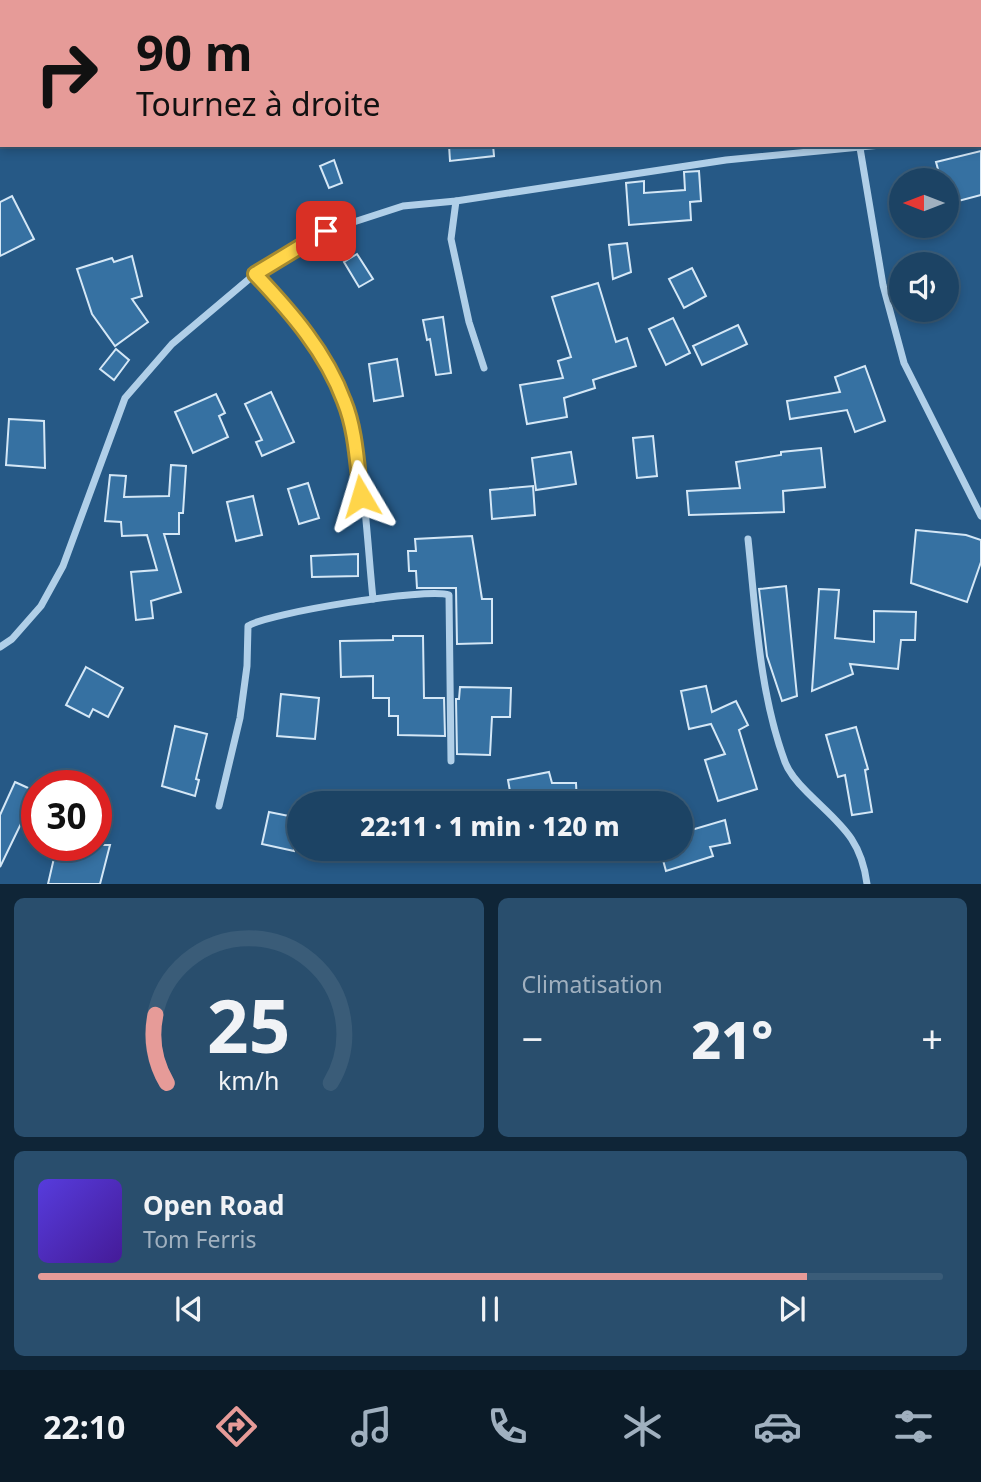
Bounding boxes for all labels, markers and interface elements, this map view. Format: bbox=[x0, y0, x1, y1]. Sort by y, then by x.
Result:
text: 90 m bbox=[136, 19, 253, 85]
icon: right bbox=[21, 28, 112, 119]
text: Tournez à droite bbox=[136, 82, 381, 125]
north arrow bbox=[889, 168, 959, 238]
map controls bbox=[889, 168, 959, 322]
pin bbox=[296, 201, 356, 261]
icon: arrive bbox=[307, 212, 345, 250]
button: sound bbox=[889, 252, 959, 322]
position arrow bbox=[324, 459, 398, 533]
speed limit sign: 30 bbox=[21, 770, 112, 861]
text: 22:11 · 1 min · 120 m bbox=[360, 808, 620, 844]
text: Climatisation bbox=[522, 968, 663, 1000]
text: 25 bbox=[207, 976, 290, 1075]
text: 21° bbox=[691, 1003, 773, 1074]
text: − bbox=[522, 1012, 543, 1064]
text: + bbox=[921, 1012, 943, 1064]
text: km/h bbox=[218, 1063, 280, 1097]
text: Open Road bbox=[143, 1187, 285, 1223]
text: Tom Ferris bbox=[143, 1223, 256, 1255]
icon: previous bbox=[170, 1290, 208, 1328]
icon: pause bbox=[471, 1290, 509, 1328]
icon: next bbox=[773, 1290, 811, 1328]
icon: directions bbox=[212, 1402, 261, 1451]
icon: music bbox=[347, 1402, 396, 1451]
icon: phone bbox=[483, 1402, 532, 1451]
icon: climate bbox=[618, 1402, 667, 1451]
icon: car bbox=[753, 1402, 802, 1451]
icon: filters bbox=[889, 1402, 938, 1451]
text: 22:10 bbox=[43, 1405, 125, 1448]

